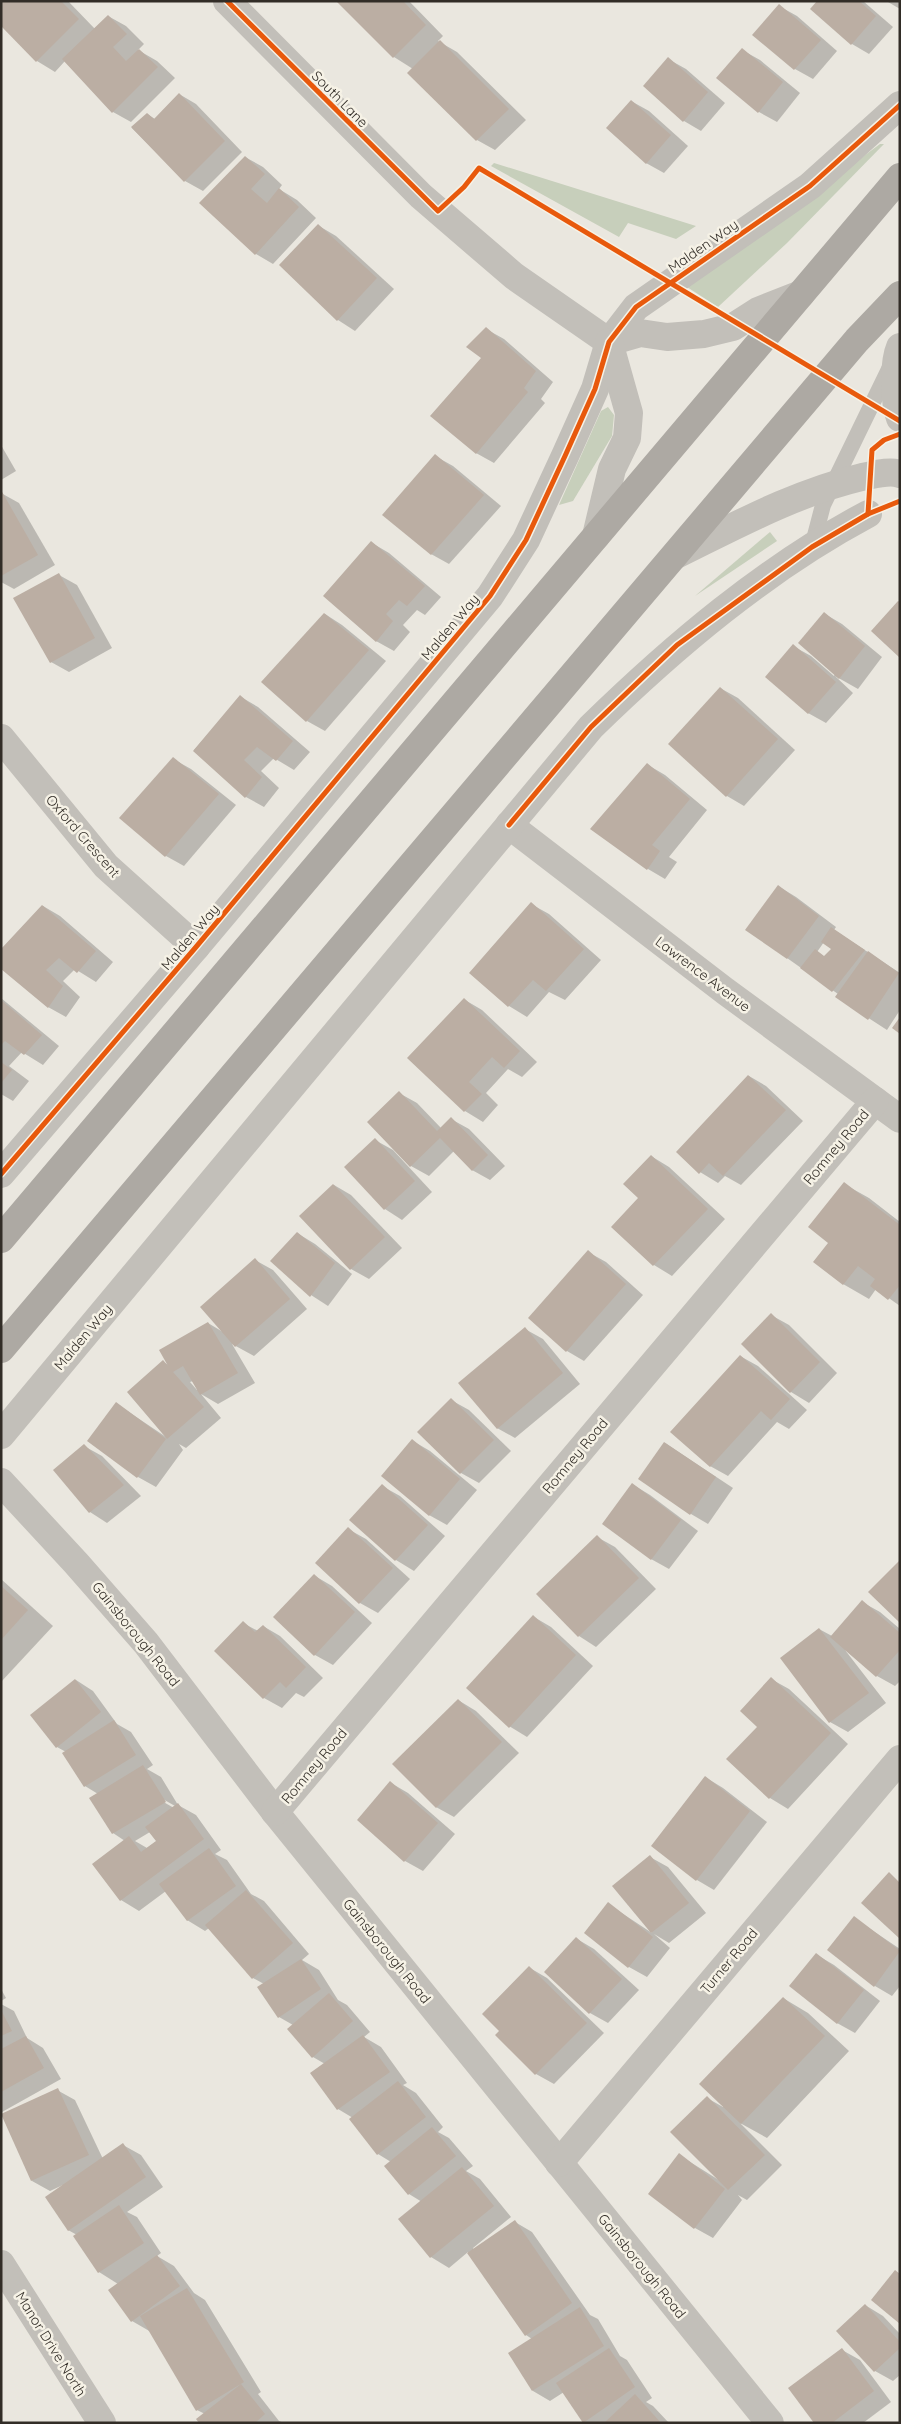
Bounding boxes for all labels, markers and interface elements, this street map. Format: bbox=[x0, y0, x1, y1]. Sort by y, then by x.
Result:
street label: South Lane bbox=[308, 67, 372, 131]
street label: Malden Way bbox=[665, 215, 741, 277]
street label: Malden Way bbox=[417, 590, 483, 664]
street label: Oxford Crescent bbox=[42, 791, 124, 881]
street label: Malden Way bbox=[157, 900, 223, 974]
street label: Lawrence Avenue bbox=[652, 932, 754, 1016]
street label: Romney Road bbox=[799, 1106, 873, 1188]
street label: Malden Way bbox=[50, 1300, 116, 1374]
street label: Romney Road bbox=[538, 1415, 612, 1497]
street label: Gainsborough Road bbox=[88, 1578, 184, 1690]
street label: Romney Road bbox=[277, 1725, 351, 1807]
street label: Gainsborough Road bbox=[339, 1895, 435, 2007]
street label: Turner Road bbox=[696, 1925, 762, 1997]
street label: Gainsborough Road bbox=[594, 2210, 690, 2322]
street label: Manor Drive North bbox=[12, 2288, 90, 2400]

